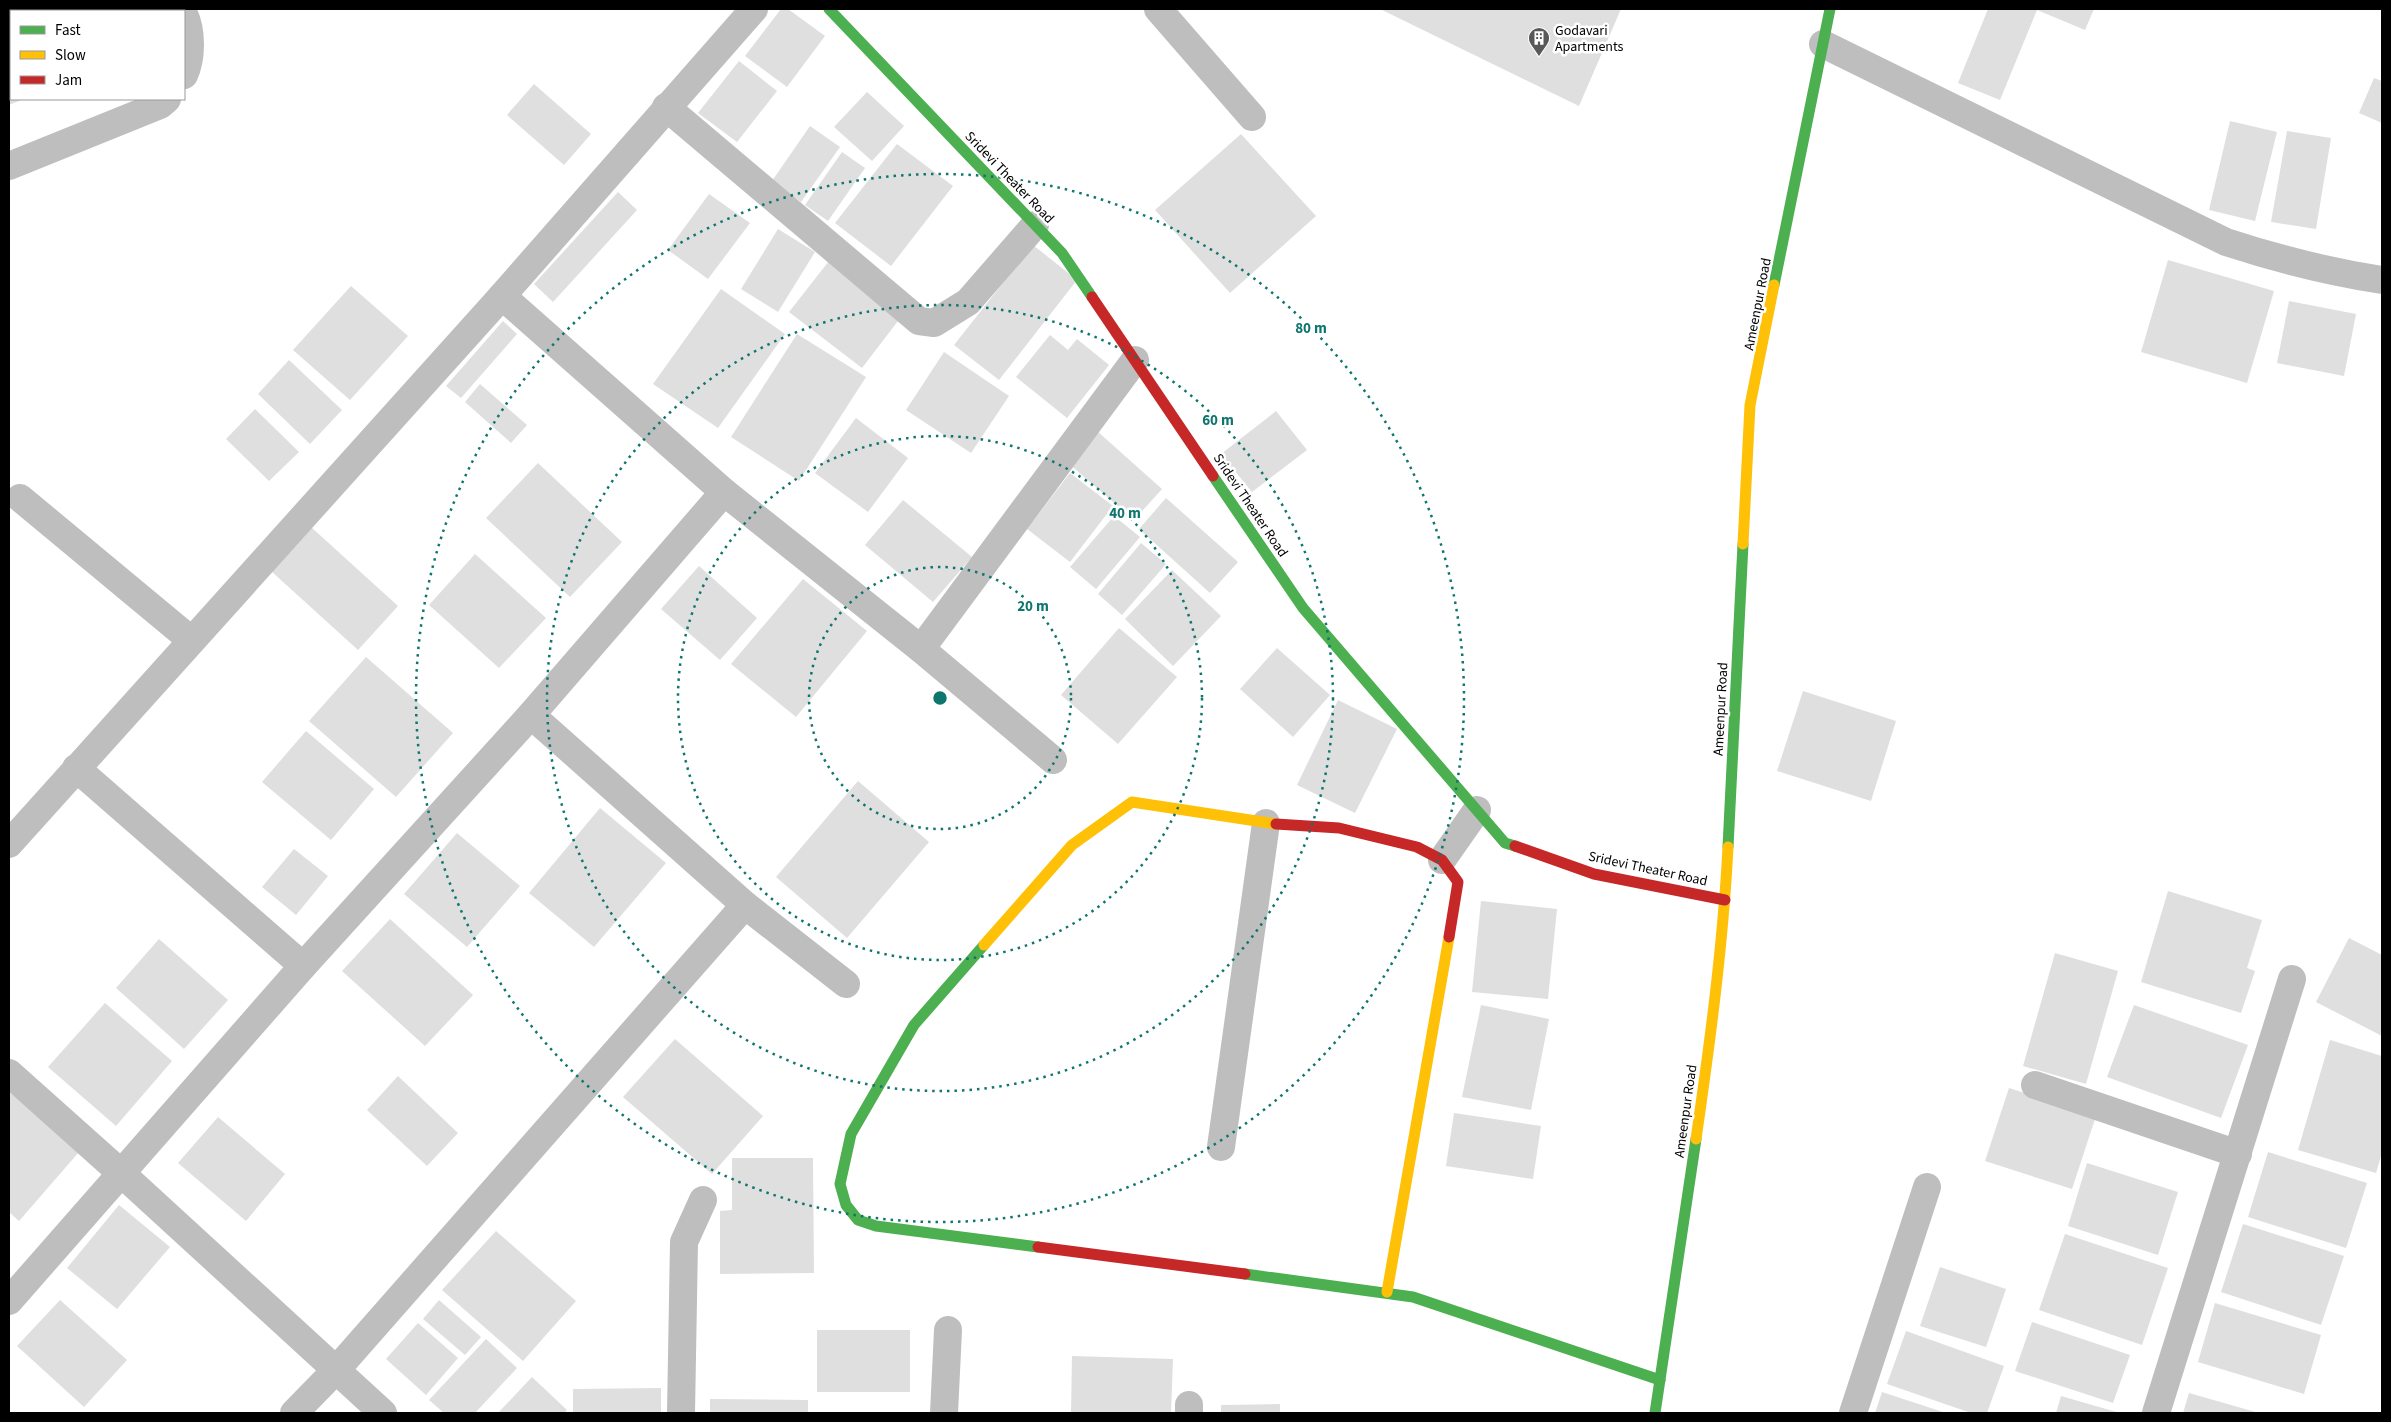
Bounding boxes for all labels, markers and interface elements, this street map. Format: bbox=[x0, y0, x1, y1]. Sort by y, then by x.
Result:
legend bbox=[10, 10, 185, 100]
text: Fast bbox=[55, 20, 81, 41]
place label: Godavari Apartments bbox=[1555, 21, 1624, 57]
building icon: Godavari Apartments bbox=[1527, 26, 1551, 57]
text: Slow bbox=[55, 45, 86, 66]
text: Jam bbox=[55, 70, 82, 91]
street label: Sridevi Theater Road bbox=[960, 127, 1059, 228]
street label: Ameenpur Road bbox=[1739, 256, 1777, 352]
text: 80 m bbox=[1295, 318, 1327, 339]
text: 60 m bbox=[1202, 410, 1234, 431]
street label: Sridevi Theater Road bbox=[1208, 450, 1292, 561]
text: 40 m bbox=[1109, 503, 1141, 524]
text: 20 m bbox=[1017, 596, 1049, 617]
street label: Ameenpur Road bbox=[1709, 662, 1733, 756]
centre of rings bbox=[931, 689, 949, 707]
street label: Sridevi Theater Road bbox=[1586, 847, 1709, 891]
street label: Ameenpur Road bbox=[1670, 1063, 1702, 1159]

